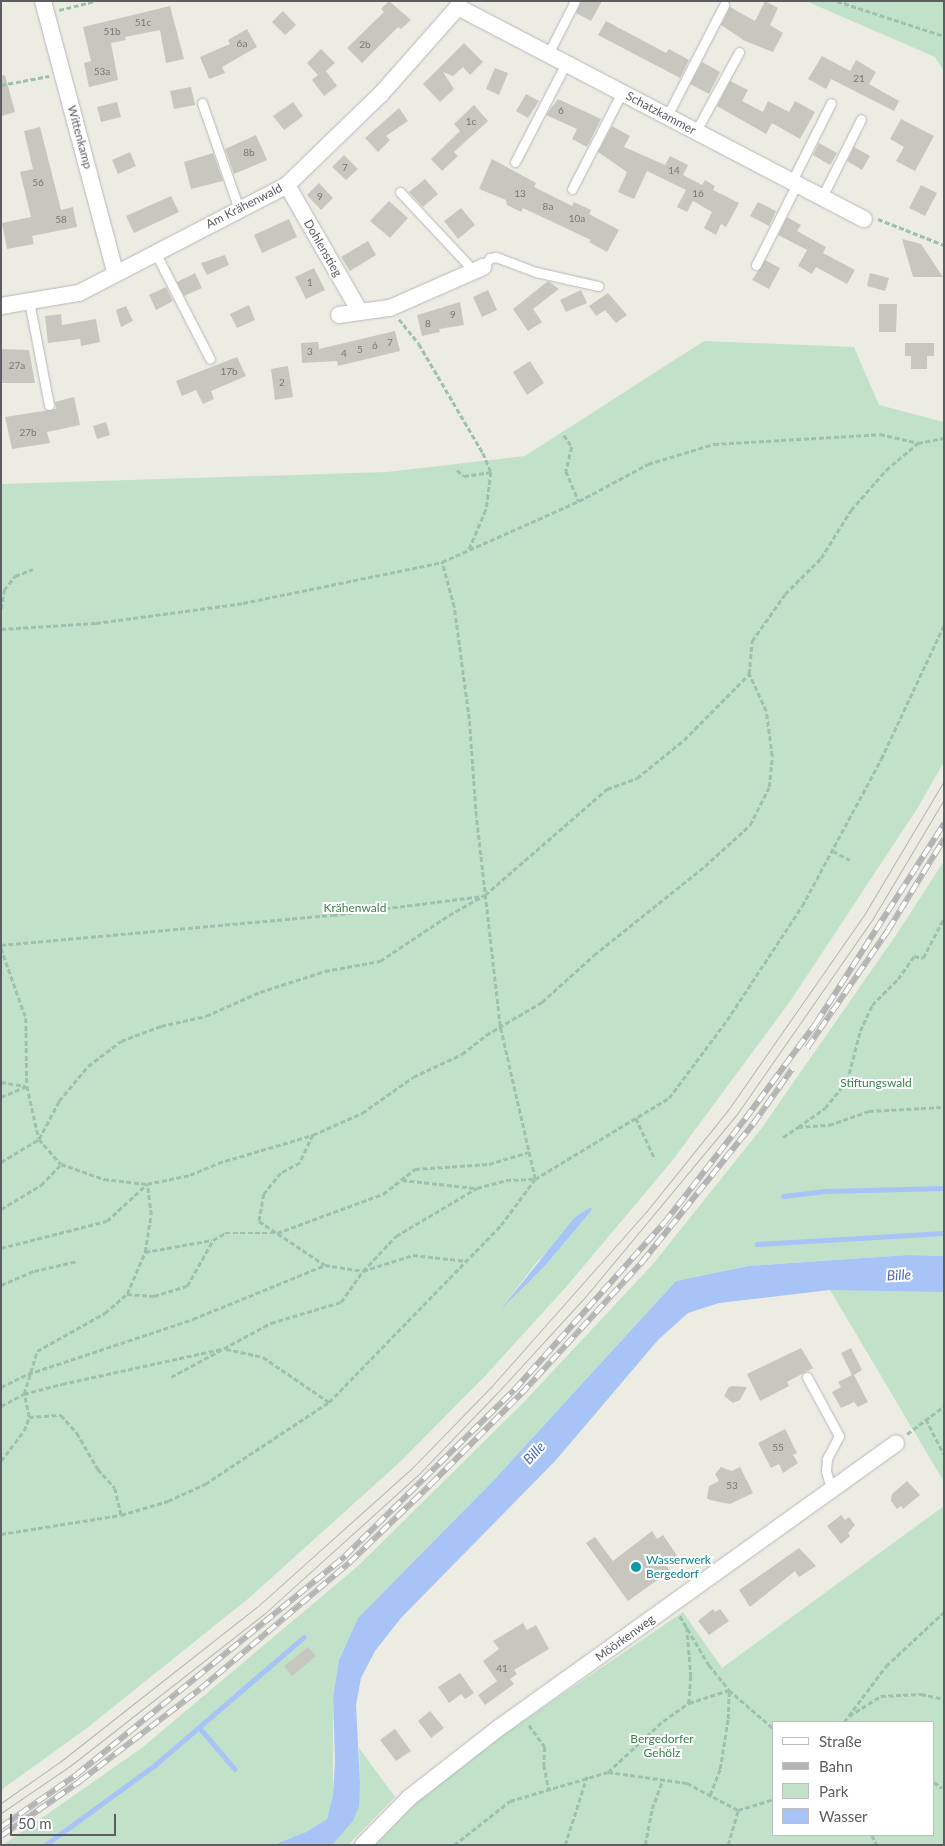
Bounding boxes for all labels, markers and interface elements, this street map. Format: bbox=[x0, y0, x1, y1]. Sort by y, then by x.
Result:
house number: 51c bbox=[135, 17, 151, 29]
house number: 51b bbox=[103, 26, 121, 38]
house number: 6a bbox=[237, 38, 247, 50]
house number: 2b bbox=[359, 39, 371, 51]
house number: 53a bbox=[94, 66, 110, 78]
house number: 21 bbox=[853, 73, 865, 85]
street label: Schatzkammer bbox=[624, 89, 698, 137]
street label: Wittenkamp bbox=[65, 104, 95, 170]
house number: 6 bbox=[558, 105, 564, 117]
house number: 1c bbox=[466, 116, 476, 128]
house number: 8b bbox=[243, 147, 255, 159]
house number: 7 bbox=[342, 162, 348, 174]
house number: 14 bbox=[668, 165, 680, 177]
house number: 56 bbox=[32, 177, 44, 189]
street label: Am Krähenwald bbox=[203, 181, 285, 231]
house number: 13 bbox=[514, 188, 526, 200]
house number: 16 bbox=[692, 188, 704, 200]
house number: 9 bbox=[317, 191, 323, 203]
house number: 8a bbox=[543, 201, 553, 213]
house number: 10a bbox=[569, 213, 585, 225]
house number: 58 bbox=[55, 214, 67, 226]
street label: Dohlenstieg bbox=[301, 217, 345, 279]
house number: 1 bbox=[307, 277, 313, 289]
house number: 9 bbox=[450, 309, 456, 321]
house number: 8 bbox=[425, 318, 431, 330]
house number: 7 bbox=[387, 337, 393, 349]
house number: 6 bbox=[372, 340, 378, 352]
house number: 5 bbox=[357, 344, 363, 356]
house number: 3 bbox=[307, 346, 313, 358]
house number: 4 bbox=[341, 348, 347, 360]
house number: 27a bbox=[9, 360, 25, 372]
house number: 17b bbox=[220, 366, 238, 378]
house number: 2 bbox=[279, 377, 285, 389]
house number: 27b bbox=[19, 427, 37, 439]
park label: Krähenwald bbox=[324, 901, 386, 915]
park label: Stiftungswald bbox=[840, 1076, 912, 1090]
water label: Bille bbox=[886, 1266, 912, 1284]
water label: Bille bbox=[519, 1438, 549, 1468]
house number: 55 bbox=[772, 1442, 784, 1454]
house number: 53 bbox=[726, 1480, 738, 1492]
place label: Wasserwerk Bergedorf bbox=[646, 1553, 711, 1581]
marker: Wasserwerk Bergedorf bbox=[630, 1561, 642, 1573]
street label: Möörkenweg bbox=[593, 1612, 657, 1664]
house number: 41 bbox=[496, 1663, 508, 1675]
legend bbox=[772, 1721, 935, 1836]
park label: Bergedorfer Gehölz bbox=[630, 1732, 694, 1760]
text: Straße bbox=[819, 1732, 862, 1750]
text: Bahn bbox=[819, 1757, 853, 1775]
text: Park bbox=[819, 1782, 848, 1800]
scale bar bbox=[12, 1804, 119, 1836]
text: Wasser bbox=[819, 1807, 868, 1825]
text: 50 m bbox=[18, 1814, 52, 1832]

